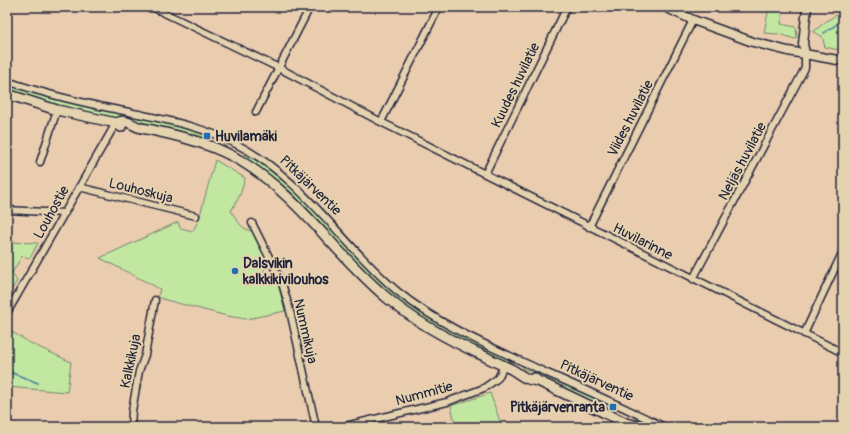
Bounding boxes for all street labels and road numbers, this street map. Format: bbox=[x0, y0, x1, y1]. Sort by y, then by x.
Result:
street label: Kuudes huvilatie bbox=[488, 40, 543, 131]
street label: Viides huvilatie bbox=[604, 77, 657, 159]
street label: Neljäs huvilatie bbox=[715, 119, 770, 203]
street label: Pitkäjärventie bbox=[276, 152, 345, 219]
street label: Louhoskuja bbox=[107, 174, 175, 207]
street label: Louhostie bbox=[30, 183, 73, 242]
street label: Huvilarinne bbox=[610, 219, 676, 264]
street label: Nummikuja bbox=[290, 297, 321, 365]
street label: Kalkkikuja bbox=[116, 332, 145, 390]
street label: Pitkäjärventie bbox=[557, 356, 636, 405]
street label: Nummitie bbox=[394, 378, 455, 409]

